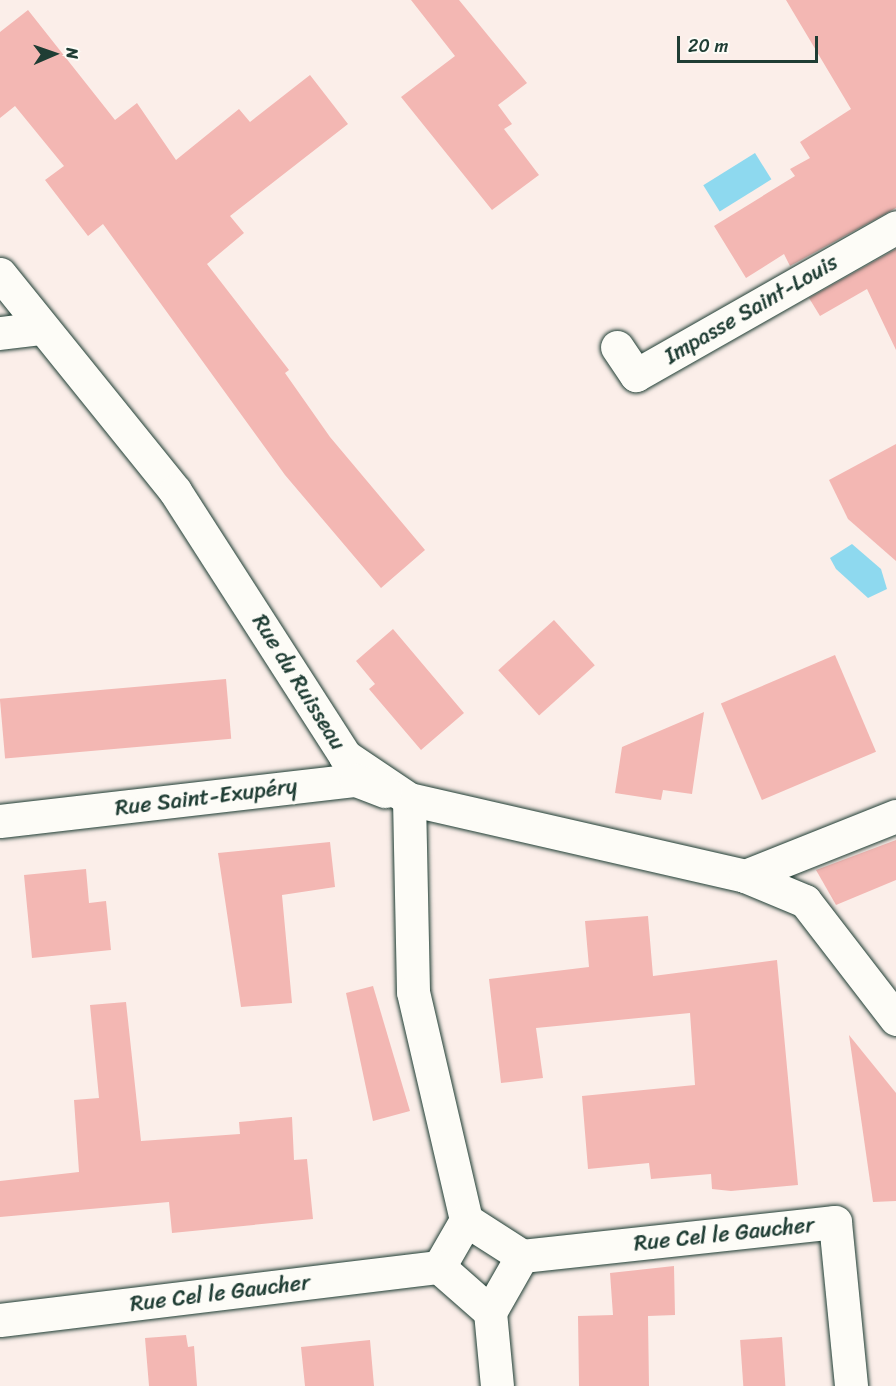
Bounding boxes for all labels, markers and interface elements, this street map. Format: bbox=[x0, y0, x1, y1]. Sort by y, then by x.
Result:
north arrow bbox=[24, 24, 84, 84]
scale bar bbox=[680, 24, 821, 62]
text: 20 m bbox=[688, 30, 728, 62]
text: N bbox=[58, 47, 87, 59]
street label: Impasse Saint-Louis bbox=[660, 249, 842, 369]
street label: Rue du Ruisseau bbox=[246, 609, 352, 755]
street label: Rue Saint-Exupéry bbox=[113, 773, 299, 821]
street label: Rue Cel le Gaucher bbox=[633, 1211, 815, 1257]
street label: Rue Cel le Gaucher bbox=[128, 1269, 312, 1317]

